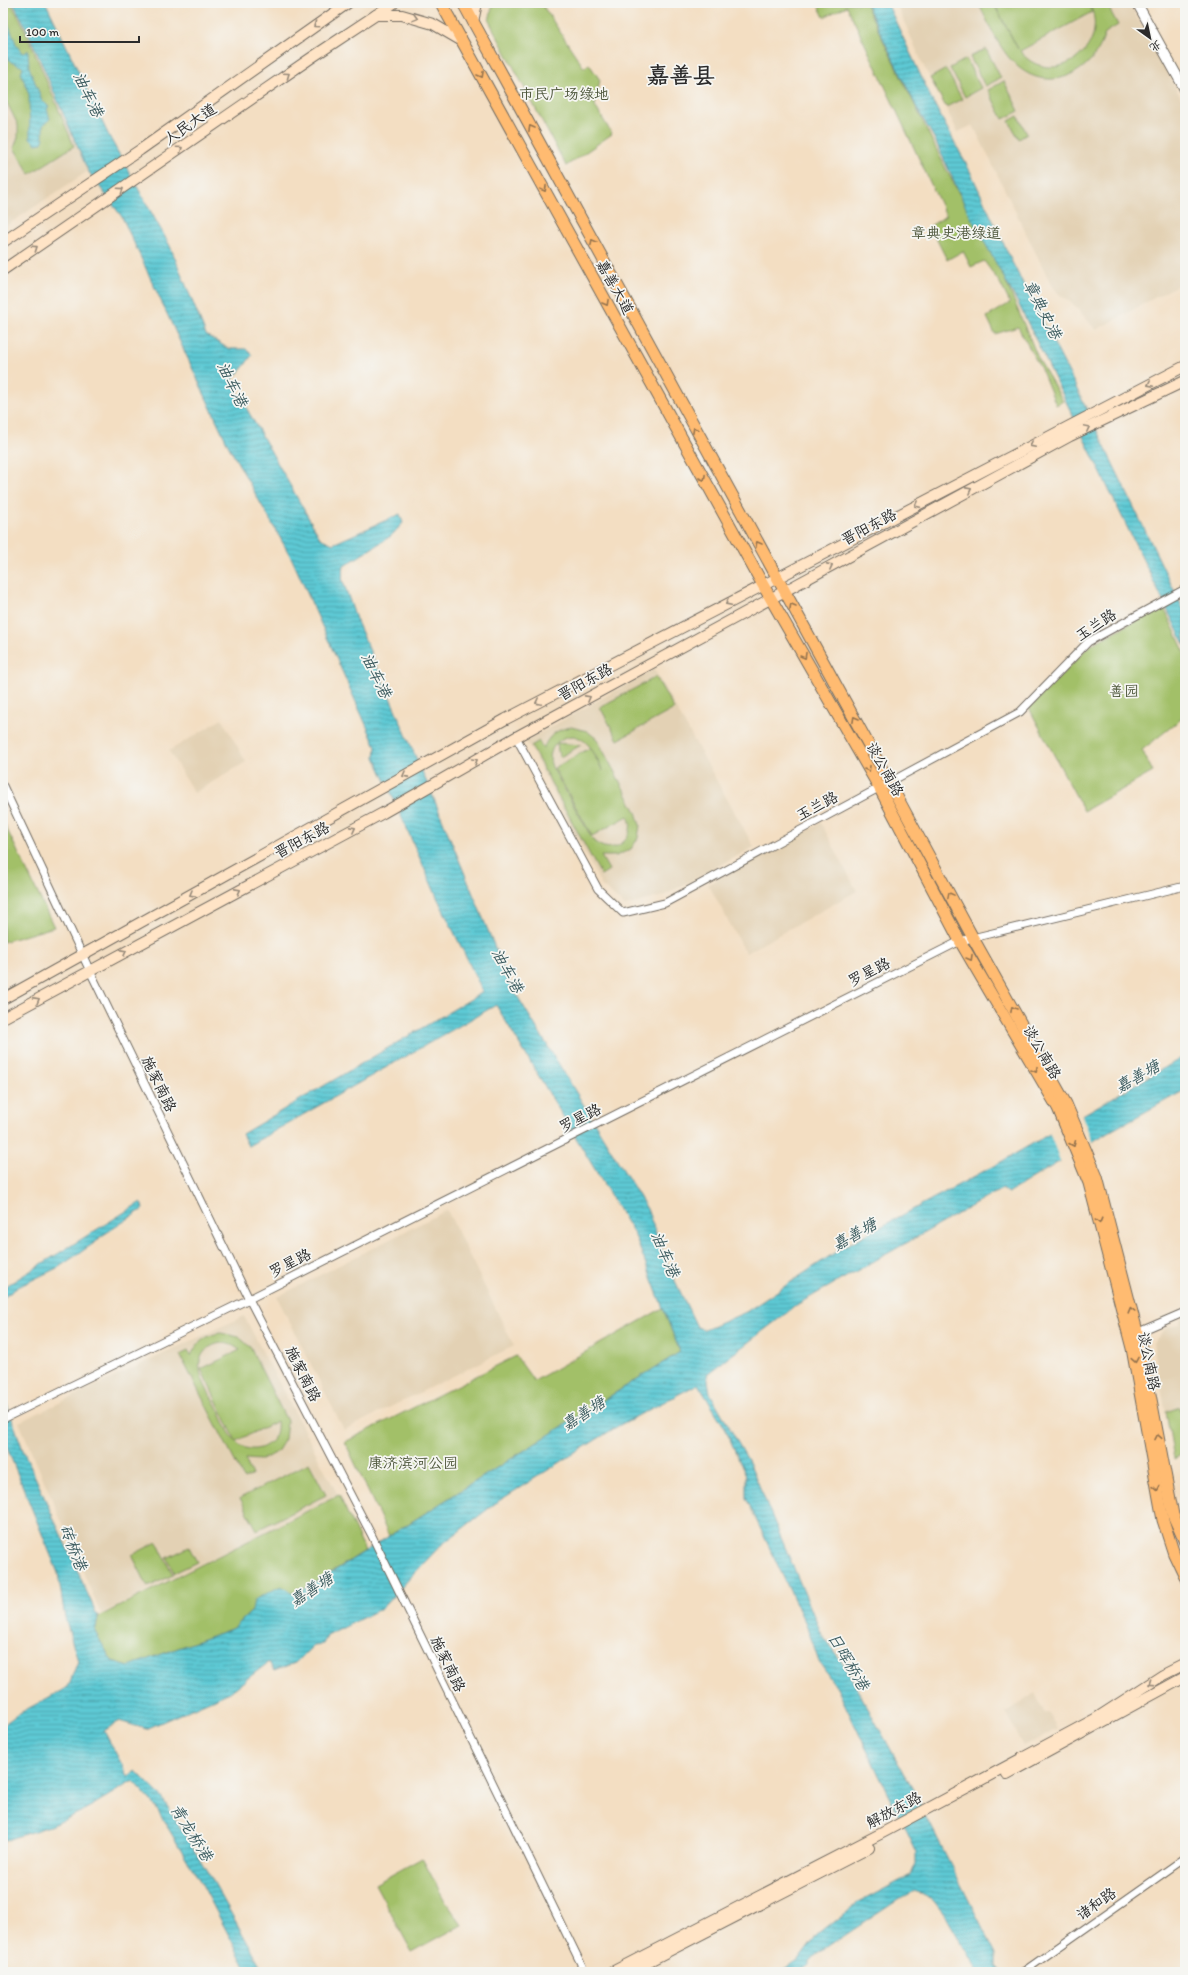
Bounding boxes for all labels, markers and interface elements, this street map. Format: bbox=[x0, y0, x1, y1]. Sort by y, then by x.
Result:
one-way arrow bbox=[411, 13, 418, 22]
scale bar bbox=[20, 18, 139, 44]
north arrow bbox=[1130, 18, 1170, 58]
one-way arrow bbox=[314, 21, 321, 28]
text: 100 m bbox=[26, 25, 59, 39]
text: 北 bbox=[1147, 38, 1163, 54]
district label: 嘉善县 bbox=[647, 61, 716, 89]
water label: 油车港 bbox=[69, 68, 108, 122]
one-way arrow bbox=[476, 71, 484, 78]
one-way arrow bbox=[283, 72, 290, 80]
park label: 市民广场绿地 bbox=[519, 85, 609, 103]
street label: 人民大道 bbox=[160, 99, 220, 149]
one-way arrow bbox=[528, 125, 535, 132]
one-way arrow bbox=[176, 147, 183, 154]
one-way arrow bbox=[539, 185, 546, 192]
one-way arrow bbox=[117, 188, 124, 195]
park label: 章典史港绿道 bbox=[911, 224, 1001, 242]
one-way arrow bbox=[590, 239, 598, 246]
one-way arrow bbox=[31, 246, 38, 253]
street label: 嘉善大道 bbox=[593, 256, 637, 318]
water label: 章典史港 bbox=[1020, 276, 1066, 344]
one-way arrow bbox=[602, 299, 609, 306]
water label: 油车港 bbox=[213, 358, 252, 412]
one-way arrow bbox=[1147, 379, 1155, 387]
one-way arrow bbox=[1082, 425, 1090, 432]
one-way arrow bbox=[693, 427, 700, 434]
one-way arrow bbox=[1029, 440, 1037, 448]
one-way arrow bbox=[698, 474, 706, 481]
one-way arrow bbox=[965, 488, 972, 495]
one-way arrow bbox=[914, 500, 921, 508]
street label: 晋阳东路 bbox=[838, 505, 900, 549]
one-way arrow bbox=[755, 541, 762, 548]
one-way arrow bbox=[826, 563, 833, 570]
one-way arrow bbox=[725, 598, 732, 606]
one-way arrow bbox=[789, 603, 796, 610]
street label: 玉兰路 bbox=[1072, 605, 1120, 645]
water label: 油车港 bbox=[357, 649, 396, 703]
one-way arrow bbox=[799, 652, 806, 659]
street label: 晋阳东路 bbox=[554, 660, 616, 704]
park label: 善园 bbox=[1109, 682, 1139, 700]
one-way arrow bbox=[583, 695, 591, 703]
one-way arrow bbox=[535, 697, 543, 705]
one-way arrow bbox=[852, 716, 859, 723]
street label: 谈公南路 bbox=[863, 738, 907, 800]
one-way arrow bbox=[471, 758, 478, 766]
one-way arrow bbox=[864, 765, 871, 772]
one-way arrow bbox=[401, 771, 409, 778]
street label: 玉兰路 bbox=[793, 787, 841, 825]
street label: 晋阳东路 bbox=[271, 818, 333, 862]
one-way arrow bbox=[349, 827, 356, 834]
one-way arrow bbox=[234, 888, 242, 895]
one-way arrow bbox=[189, 889, 197, 896]
one-way arrow bbox=[947, 892, 955, 899]
water label: 油车港 bbox=[488, 945, 528, 998]
one-way arrow bbox=[120, 950, 127, 957]
one-way arrow bbox=[965, 953, 972, 961]
street label: 罗星路 bbox=[845, 954, 893, 990]
one-way arrow bbox=[33, 997, 40, 1004]
one-way arrow bbox=[1010, 1006, 1017, 1013]
street label: 谈公南路 bbox=[1019, 1022, 1065, 1082]
street label: 施家南路 bbox=[138, 1053, 180, 1115]
water label: 嘉善塘 bbox=[1112, 1056, 1165, 1096]
one-way arrow bbox=[1031, 1066, 1038, 1073]
street label: 罗星路 bbox=[556, 1100, 604, 1136]
one-way arrow bbox=[1068, 1141, 1076, 1148]
water label: 嘉善塘 bbox=[829, 1214, 882, 1254]
one-way arrow bbox=[1094, 1218, 1102, 1224]
water label: 油车港 bbox=[647, 1228, 684, 1282]
street label: 罗星路 bbox=[266, 1245, 314, 1281]
one-way arrow bbox=[1128, 1307, 1136, 1313]
street label: 谈公南路 bbox=[1134, 1330, 1164, 1392]
street label: 施家南路 bbox=[281, 1343, 325, 1405]
one-way arrow bbox=[1130, 1357, 1138, 1363]
water label: 嘉善塘 bbox=[558, 1391, 610, 1434]
one-way arrow bbox=[1154, 1434, 1163, 1440]
park label: 康济滨河公园 bbox=[368, 1454, 458, 1472]
one-way arrow bbox=[1153, 1485, 1161, 1491]
water label: 砖桥港 bbox=[56, 1521, 92, 1575]
water label: 嘉善塘 bbox=[286, 1567, 338, 1610]
water label: 日晖桥港 bbox=[824, 1629, 874, 1695]
street label: 施家南路 bbox=[427, 1633, 469, 1695]
one-way arrow bbox=[1148, 1678, 1155, 1686]
street label: 解放东路 bbox=[863, 1788, 925, 1832]
water label: 青龙桥港 bbox=[167, 1800, 218, 1866]
street label: 诸和路 bbox=[1072, 1884, 1120, 1924]

